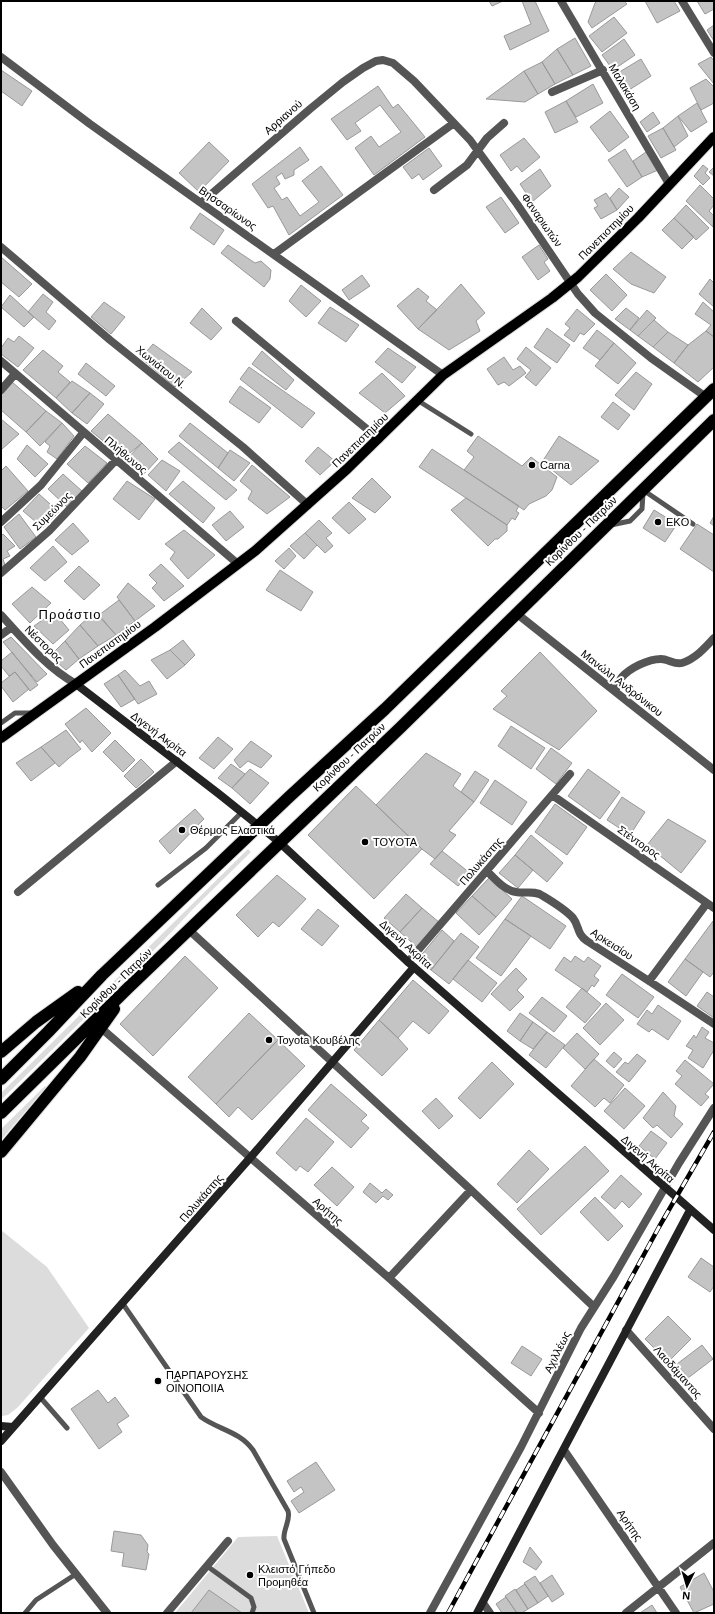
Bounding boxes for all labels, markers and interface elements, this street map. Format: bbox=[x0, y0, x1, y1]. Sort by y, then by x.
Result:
street label: Μαλακάση bbox=[607, 62, 643, 112]
street label: Αρριανού bbox=[262, 97, 304, 137]
street label: Βησσαρίωνος bbox=[197, 184, 259, 232]
street label: Φαναριωτών bbox=[519, 191, 565, 249]
street label: Πανεπιστημίου bbox=[576, 202, 636, 262]
street label: Χωνιάτου Ν. bbox=[134, 343, 188, 391]
street label: Πανεπιστημίου bbox=[330, 410, 390, 470]
street label: Πλήθωνος bbox=[103, 434, 149, 476]
place label: Carna bbox=[540, 459, 571, 471]
marker: Carna bbox=[527, 460, 537, 470]
street label: Συμεώνος bbox=[30, 489, 74, 533]
street label: Κορίνθου - Πατρών bbox=[543, 494, 620, 568]
place label: EKO bbox=[666, 516, 690, 528]
marker: EKO bbox=[653, 517, 663, 527]
district label: Προάστιο bbox=[39, 607, 101, 622]
street label: Πανεπιστημίου bbox=[77, 618, 143, 670]
street label: Νέστορος bbox=[23, 623, 65, 665]
street label: Μανώλη Ανδρόνικου bbox=[579, 647, 665, 719]
street label: Διγενή Ακρίτα bbox=[129, 709, 190, 759]
street label: Κορίνθου - Πατρών bbox=[310, 720, 388, 794]
street label: Στέντορος bbox=[615, 823, 663, 861]
place label: Θέρμος Ελαστικά bbox=[190, 824, 276, 836]
marker: Θέρμος Ελαστικά bbox=[177, 825, 187, 835]
street label: Πολυκάστης bbox=[457, 835, 505, 887]
place label: TOYOTA bbox=[373, 836, 418, 848]
marker: TOYOTA bbox=[360, 837, 370, 847]
street label: Διγενή Ακρίτα bbox=[377, 917, 435, 971]
street label: Αρκεισίου bbox=[589, 926, 635, 962]
street label: Κορίνθου - Πατρών bbox=[78, 946, 155, 1020]
place label: Toyota Κουβέλης bbox=[277, 1034, 360, 1046]
marker: Toyota Κουβέλης bbox=[264, 1035, 274, 1045]
street label: Διγενή Ακρίτα bbox=[619, 1133, 677, 1186]
street label: Πολυκάστης bbox=[177, 1172, 225, 1224]
street label: Αρήτης bbox=[311, 1195, 345, 1227]
street label: Αχιλλέως bbox=[542, 1329, 572, 1375]
street label: Λαοδάμαντος bbox=[651, 1343, 705, 1401]
place label: ΠΑΡΠΑΡΟΥΣΗΣ ΟΙΝΟΠΟΙΙΑ bbox=[166, 1369, 249, 1394]
marker: ΠΑΡΠΑΡΟΥΣΗΣ ΟΙΝΟΠΟΙΙΑ bbox=[153, 1376, 163, 1386]
street label: Αρήτης bbox=[615, 1507, 645, 1543]
place label: Κλειστό Γήπεδο Προμηθέα bbox=[258, 1563, 335, 1588]
north arrow bbox=[667, 1566, 707, 1606]
marker: Κλειστό Γήπεδο Προμηθέα bbox=[245, 1570, 255, 1580]
text: N bbox=[682, 1590, 691, 1602]

